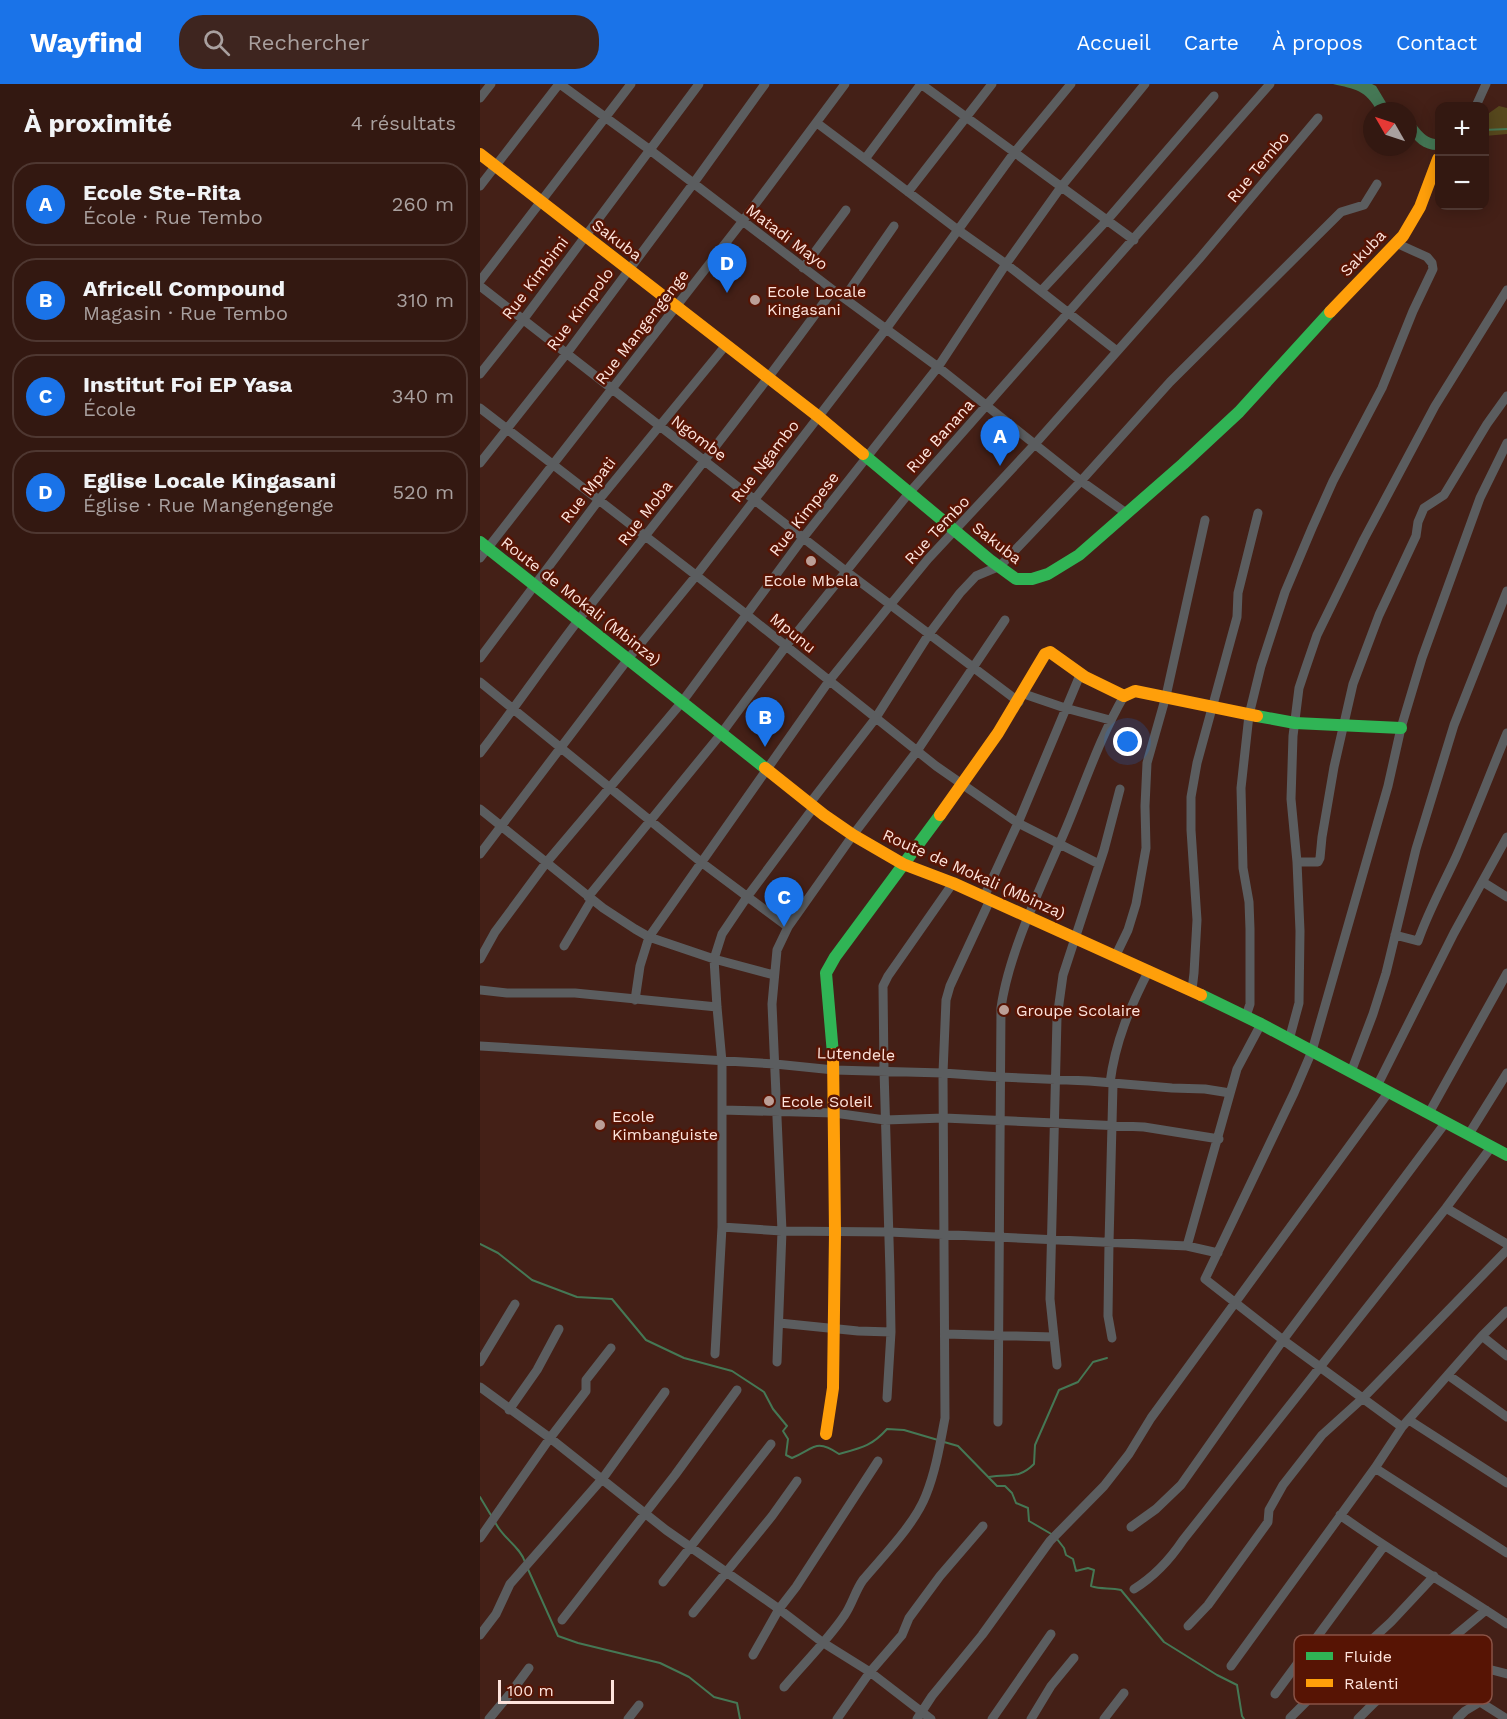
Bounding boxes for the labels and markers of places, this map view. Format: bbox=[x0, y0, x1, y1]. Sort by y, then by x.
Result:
pin: D bbox=[708, 244, 746, 293]
place label: Ecole Locale Kingasani bbox=[767, 282, 866, 319]
marker: Ecole Locale Kingasani bbox=[748, 293, 762, 307]
pin: A bbox=[980, 416, 1020, 466]
marker: Ecole Mbela bbox=[804, 554, 818, 568]
place label: Ecole Mbela bbox=[764, 571, 858, 590]
pin: B bbox=[746, 698, 784, 747]
pin: C bbox=[764, 878, 804, 927]
place label: Groupe Scolaire bbox=[1016, 1001, 1141, 1020]
marker: Groupe Scolaire bbox=[997, 1003, 1011, 1017]
place label: Ecole Soleil bbox=[781, 1092, 872, 1111]
marker: Ecole Soleil bbox=[762, 1094, 776, 1108]
place label: Ecole Kimbanguiste bbox=[612, 1107, 718, 1144]
marker: Ecole Kimbanguiste bbox=[593, 1118, 607, 1132]

